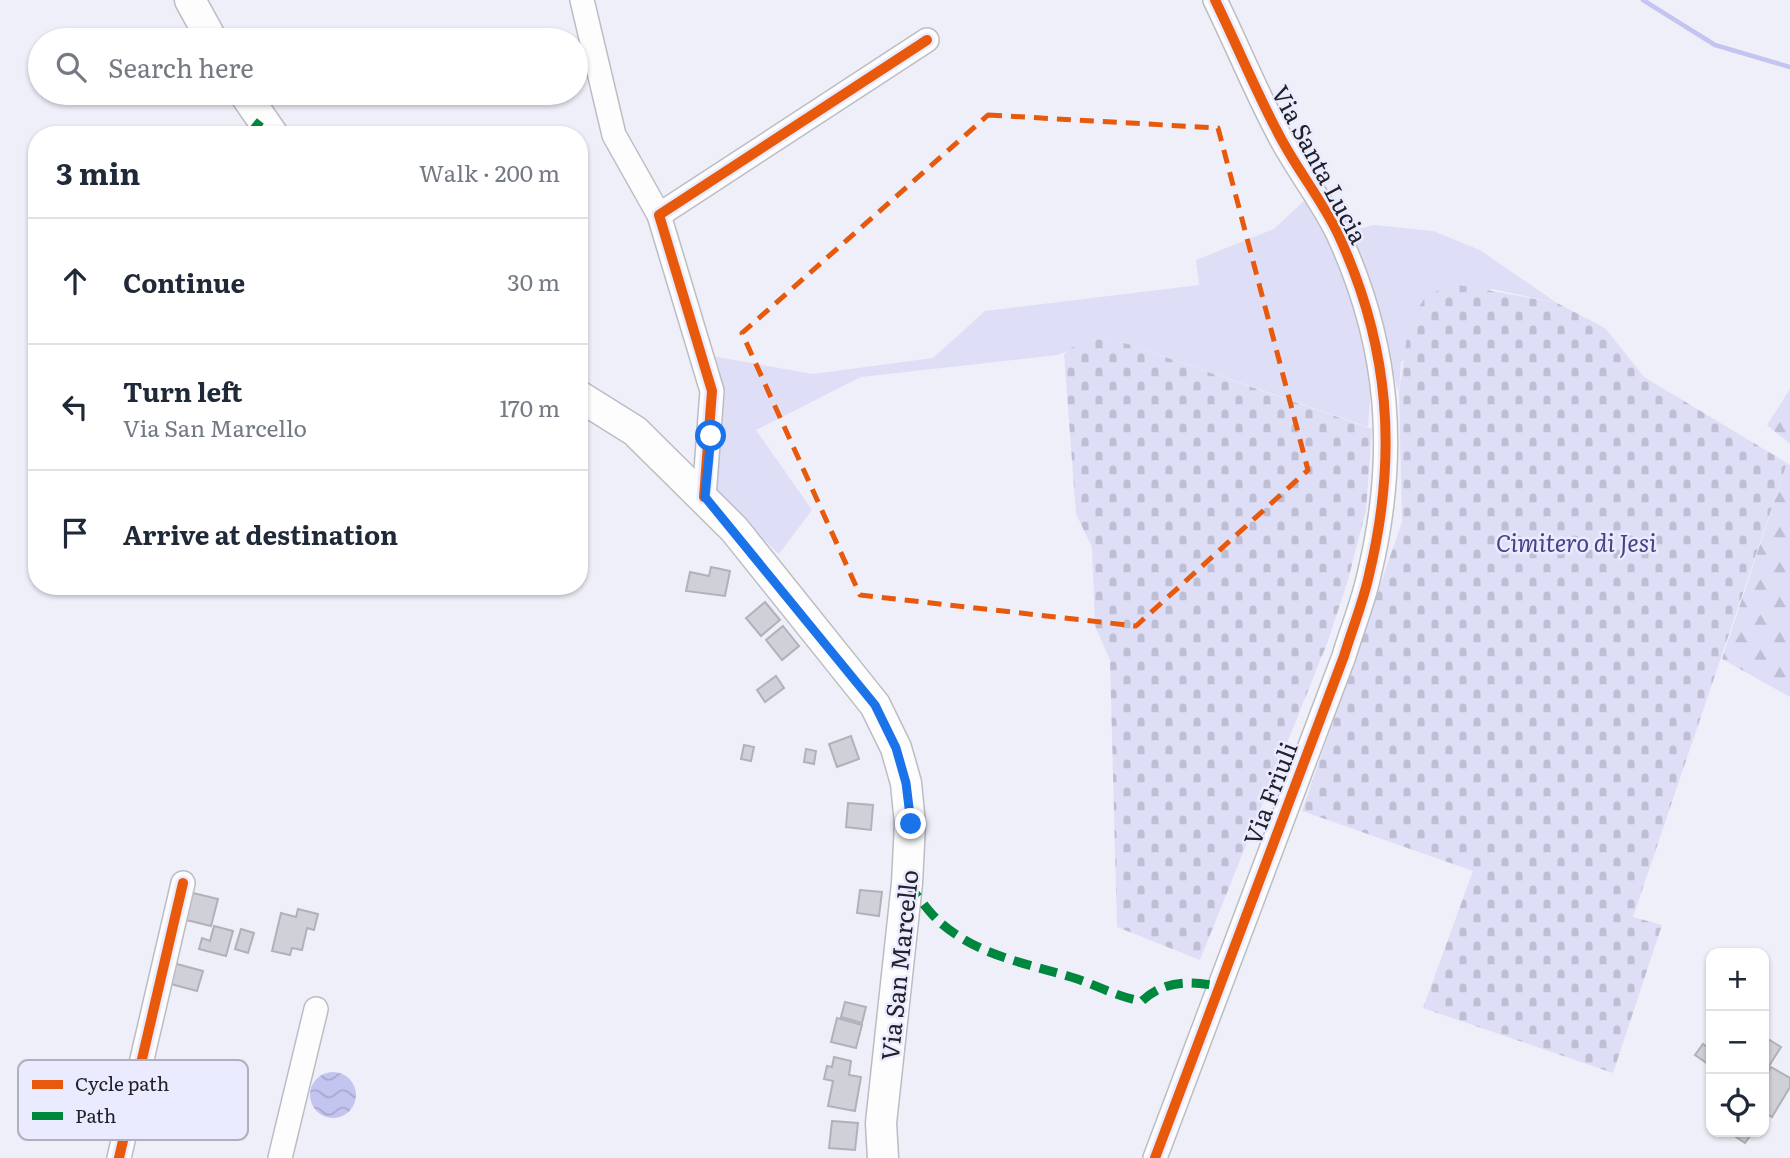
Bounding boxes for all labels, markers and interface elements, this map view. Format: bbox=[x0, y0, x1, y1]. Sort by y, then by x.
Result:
search box bbox=[28, 28, 588, 105]
text: Search here bbox=[108, 47, 254, 86]
icon: search bbox=[52, 48, 90, 86]
street label: Via Santa Lucia bbox=[1264, 78, 1378, 250]
text: 3 min bbox=[56, 150, 140, 194]
text: Walk · 200 m bbox=[419, 155, 560, 189]
icon: ahead bbox=[56, 262, 94, 300]
text: Continue bbox=[123, 262, 245, 301]
text: 30 m bbox=[507, 264, 560, 298]
text: Turn left bbox=[123, 371, 242, 410]
icon: left bbox=[56, 388, 94, 426]
text: 170 m bbox=[499, 390, 560, 424]
text: Via San Marcello bbox=[123, 410, 307, 444]
route start bbox=[695, 420, 726, 451]
icon: arrive bbox=[56, 514, 94, 552]
text: Arrive at destination bbox=[123, 514, 398, 553]
park label: Cimitero di Jesi bbox=[1496, 524, 1656, 559]
street label: Via Friuli bbox=[1233, 736, 1305, 850]
route end bbox=[895, 808, 926, 839]
street label: Via San Marcello bbox=[871, 868, 925, 1062]
map controls bbox=[1706, 948, 1769, 1137]
button: + bbox=[1706, 948, 1769, 1011]
button: − bbox=[1706, 1011, 1769, 1074]
legend bbox=[18, 1060, 248, 1140]
text: Cycle path bbox=[75, 1069, 169, 1097]
button: locate bbox=[1706, 1074, 1769, 1137]
text: Path bbox=[75, 1101, 116, 1129]

